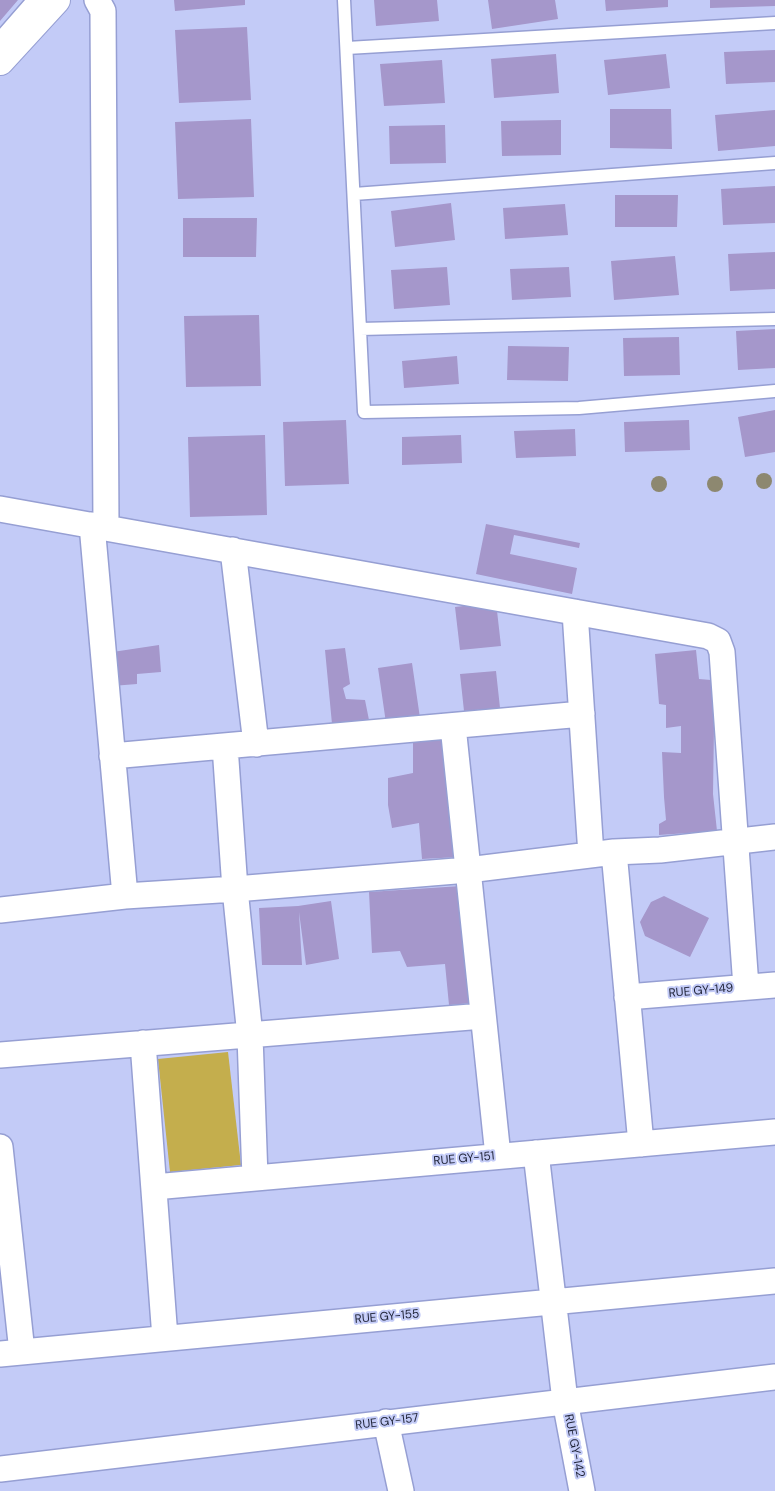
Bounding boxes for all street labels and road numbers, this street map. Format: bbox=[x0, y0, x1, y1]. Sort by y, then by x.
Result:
street label: RUE GY-149 bbox=[668, 981, 734, 1001]
street label: RUE GY-151 bbox=[433, 1149, 495, 1169]
street label: RUE GY-155 bbox=[354, 1307, 420, 1327]
street label: RUE GY-157 bbox=[355, 1411, 419, 1433]
street label: RUE GY-142 bbox=[561, 1413, 587, 1479]

